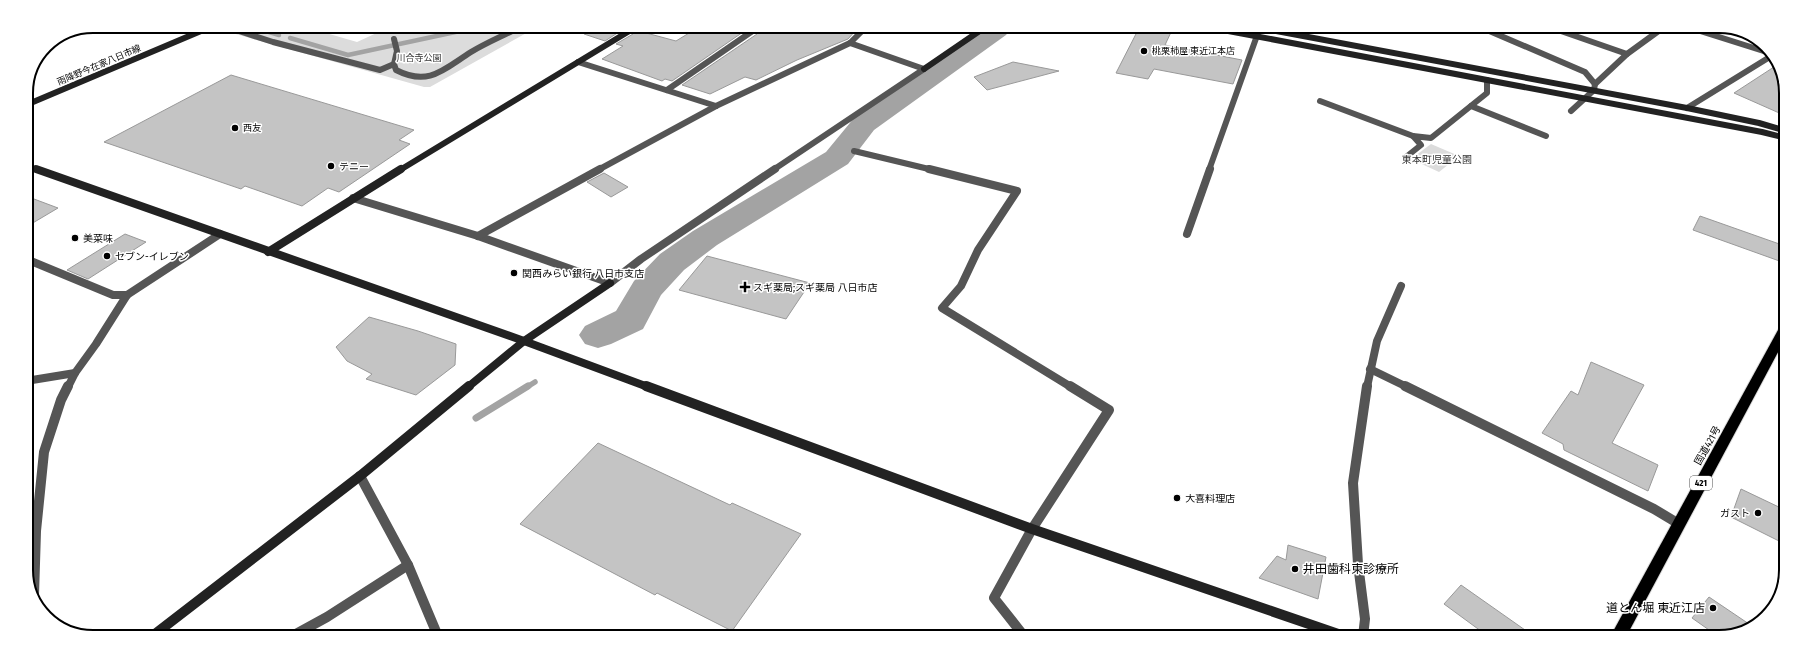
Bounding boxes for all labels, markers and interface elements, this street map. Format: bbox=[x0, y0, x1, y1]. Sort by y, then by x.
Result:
street label: 雨降野今在家八日市線 bbox=[56, 42, 143, 87]
marker: 桃栗柿屋 東近江本店 bbox=[1139, 46, 1149, 56]
place label: 桃栗柿屋 東近江本店 bbox=[1152, 46, 1235, 56]
park label: 川合寺公園 bbox=[396, 53, 442, 63]
marker: 西友 bbox=[230, 123, 240, 133]
place label: 西友 bbox=[243, 123, 261, 133]
park label: 東本町児童公園 bbox=[1402, 154, 1472, 166]
marker: テニー bbox=[326, 161, 336, 171]
place label: テニー bbox=[339, 161, 369, 173]
marker: 美菜味 bbox=[70, 233, 80, 243]
place label: 美菜味 bbox=[83, 233, 113, 245]
marker: セブン-イレブン bbox=[102, 251, 112, 261]
place label: セブン-イレブン bbox=[115, 251, 189, 263]
marker: 関西みらい銀行 八日市支店 bbox=[509, 268, 519, 278]
place label: 関西みらい銀行 八日市支店 bbox=[522, 268, 644, 280]
marker: スギ薬局;スギ薬局 八日市店 bbox=[740, 282, 750, 292]
place label: スギ薬局;スギ薬局 八日市店 bbox=[753, 282, 877, 294]
street label: 国道421号 bbox=[1692, 424, 1724, 467]
road number: 421 bbox=[1690, 476, 1712, 490]
marker: 大喜料理店 bbox=[1172, 493, 1182, 503]
place label: 大喜料理店 bbox=[1185, 493, 1235, 505]
place label: ガスト bbox=[1720, 508, 1750, 520]
marker: ガスト bbox=[1753, 508, 1763, 518]
place label: 井田歯科東診療所 bbox=[1303, 562, 1399, 576]
marker: 井田歯科東診療所 bbox=[1290, 564, 1300, 574]
place label: 道とん堀 東近江店 bbox=[1606, 601, 1705, 615]
marker: 道とん堀 東近江店 bbox=[1708, 603, 1718, 613]

